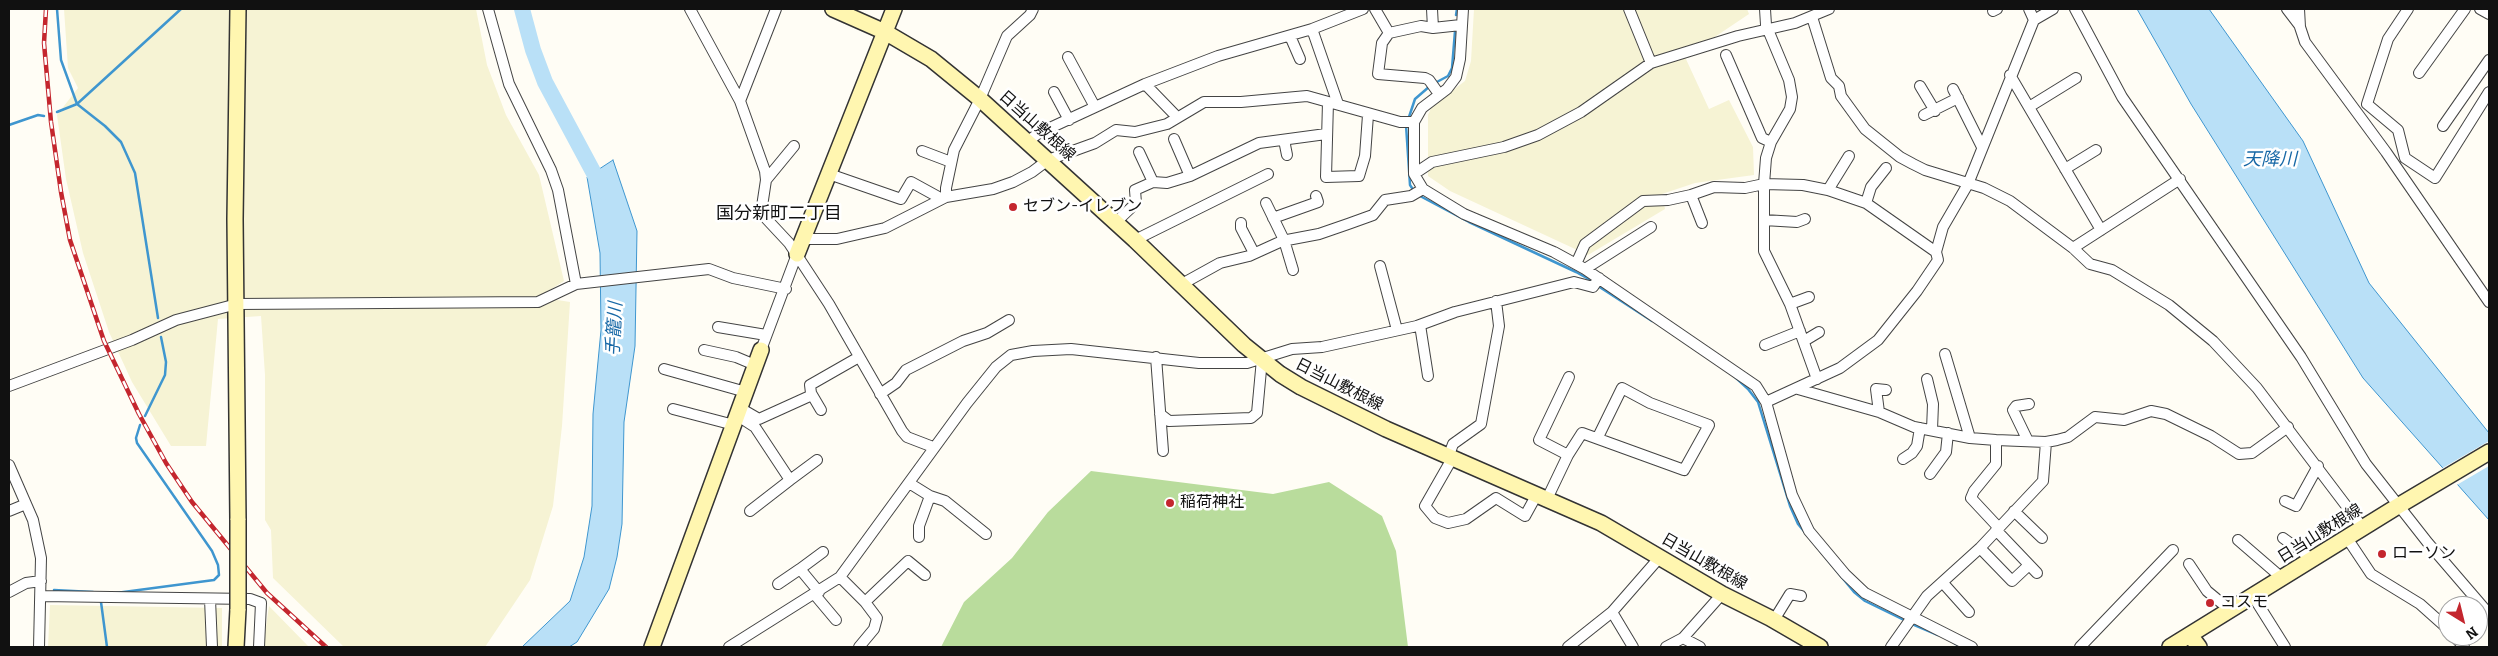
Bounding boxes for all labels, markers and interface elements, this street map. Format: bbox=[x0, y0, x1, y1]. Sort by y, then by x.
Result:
street label: 日当山敷根線 bbox=[995, 87, 1079, 165]
water label: 天降川 bbox=[2243, 149, 2297, 171]
place label: セブン-イレブン bbox=[1023, 197, 1142, 217]
marker: セブン-イレブン bbox=[1007, 201, 1019, 213]
district label: 国分新町二丁目 bbox=[716, 203, 842, 225]
water label: 手籠川 bbox=[603, 301, 627, 357]
street label: 日当山敷根線 bbox=[1292, 355, 1386, 415]
place label: 稲荷神社 bbox=[1180, 493, 1244, 513]
marker: 稲荷神社 bbox=[1164, 497, 1176, 509]
street label: 日当山敷根線 bbox=[2274, 500, 2366, 568]
street label: 日当山敷根線 bbox=[1658, 530, 1750, 594]
place label: ローソン bbox=[2392, 544, 2456, 564]
marker: ローソン bbox=[2376, 548, 2388, 560]
place label: コスモ bbox=[2220, 593, 2268, 613]
north arrow bbox=[2438, 596, 2488, 646]
marker: コスモ bbox=[2204, 597, 2216, 609]
text: N bbox=[2462, 623, 2481, 643]

